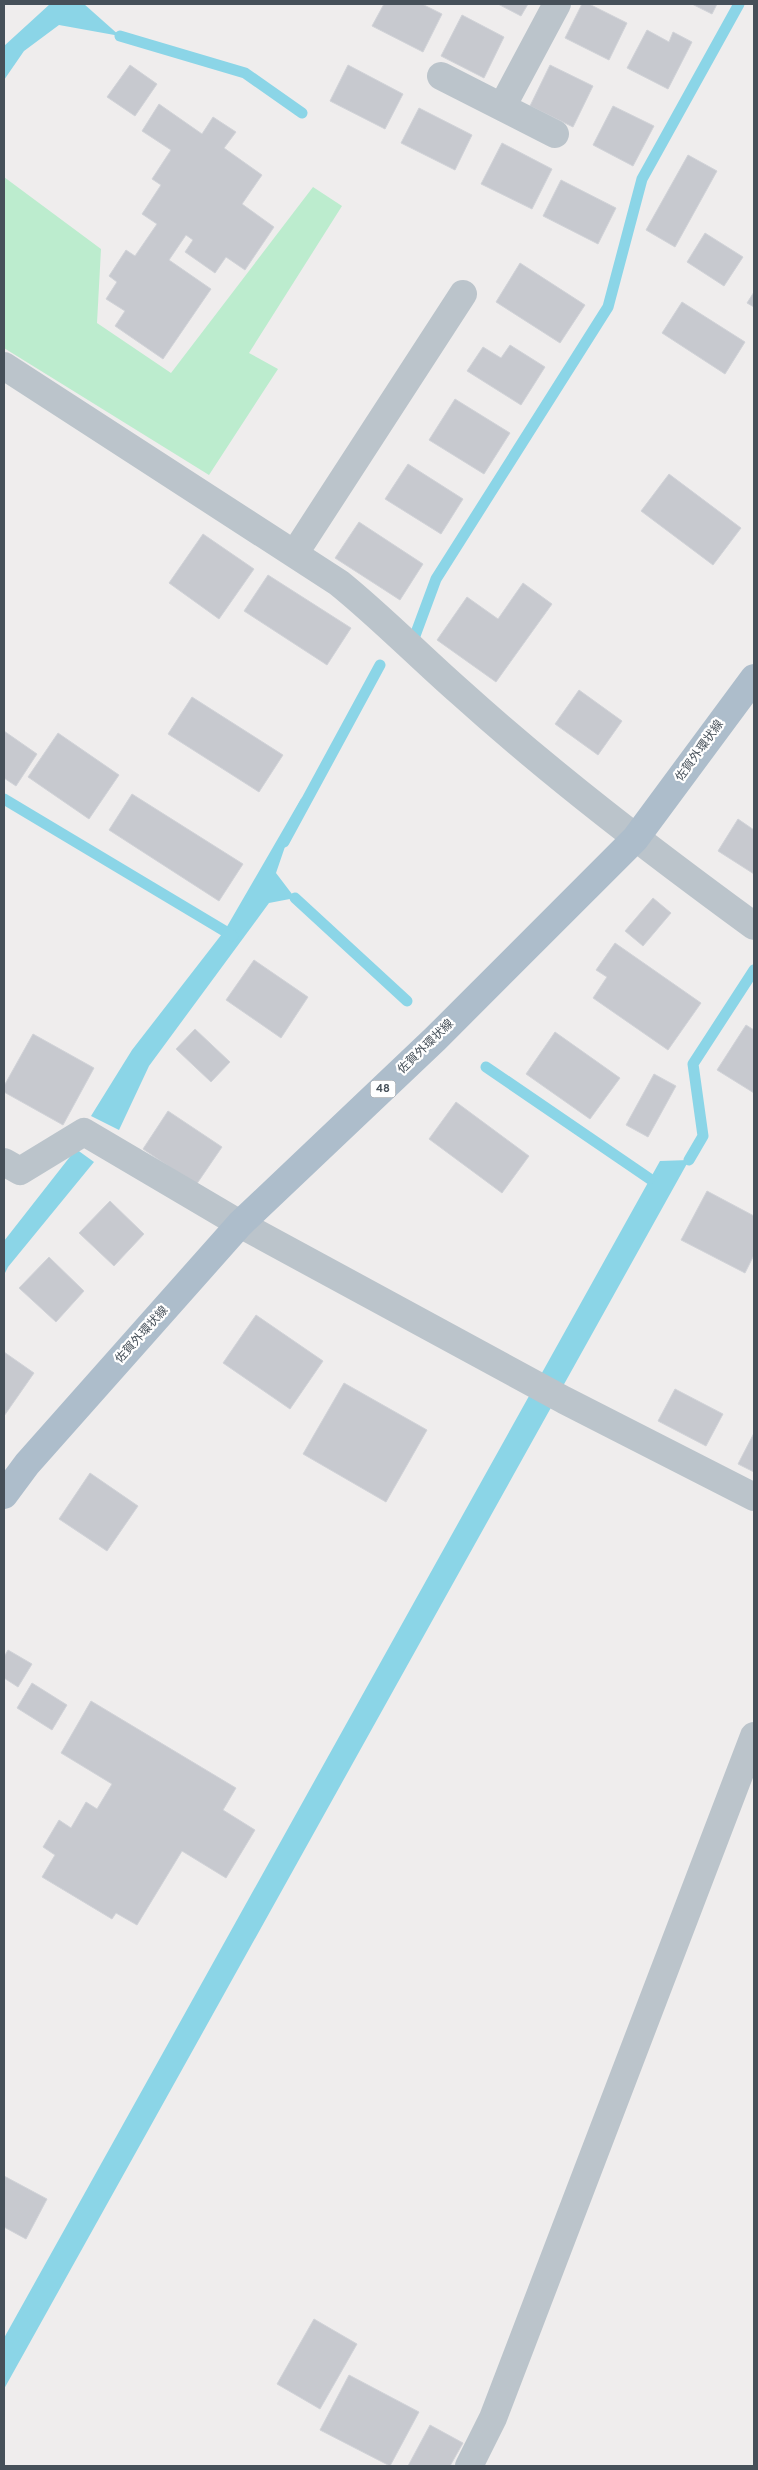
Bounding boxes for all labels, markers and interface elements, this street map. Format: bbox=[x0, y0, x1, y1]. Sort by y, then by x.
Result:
street label: 佐賀外環状線 bbox=[672, 717, 728, 785]
street label: 佐賀外環状線 bbox=[395, 1016, 457, 1078]
road number: 48 bbox=[370, 1080, 396, 1098]
street label: 佐賀外環状線 bbox=[112, 1303, 172, 1367]

